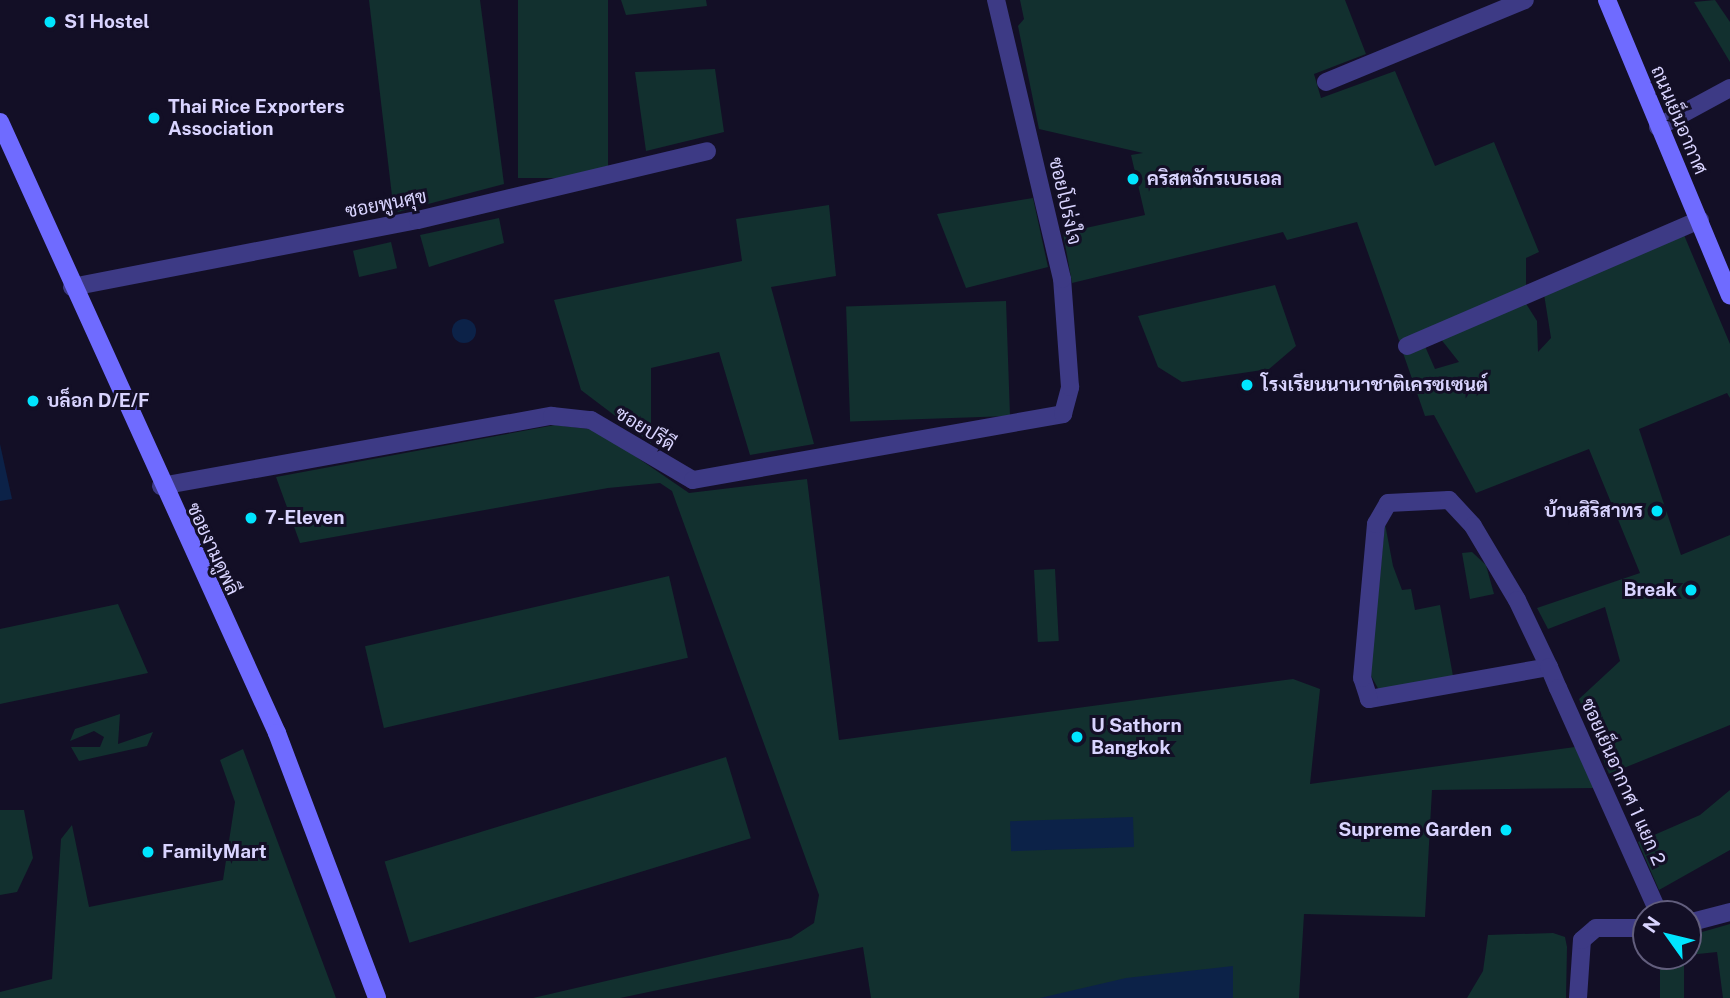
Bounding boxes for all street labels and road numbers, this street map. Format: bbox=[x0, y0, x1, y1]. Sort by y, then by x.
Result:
street label: ถนนเย็นอากาศ bbox=[1646, 62, 1712, 178]
street label: ซอยโปร่งใจ bbox=[1044, 155, 1086, 247]
street label: ซอยพูนศุข bbox=[343, 185, 429, 223]
street label: ซอยปรีดี bbox=[611, 402, 679, 456]
street label: ซอยงามดูพลี bbox=[182, 499, 244, 599]
street label: ซอยเย็นอากาศ 1 แยก 2 bbox=[1576, 695, 1670, 869]

